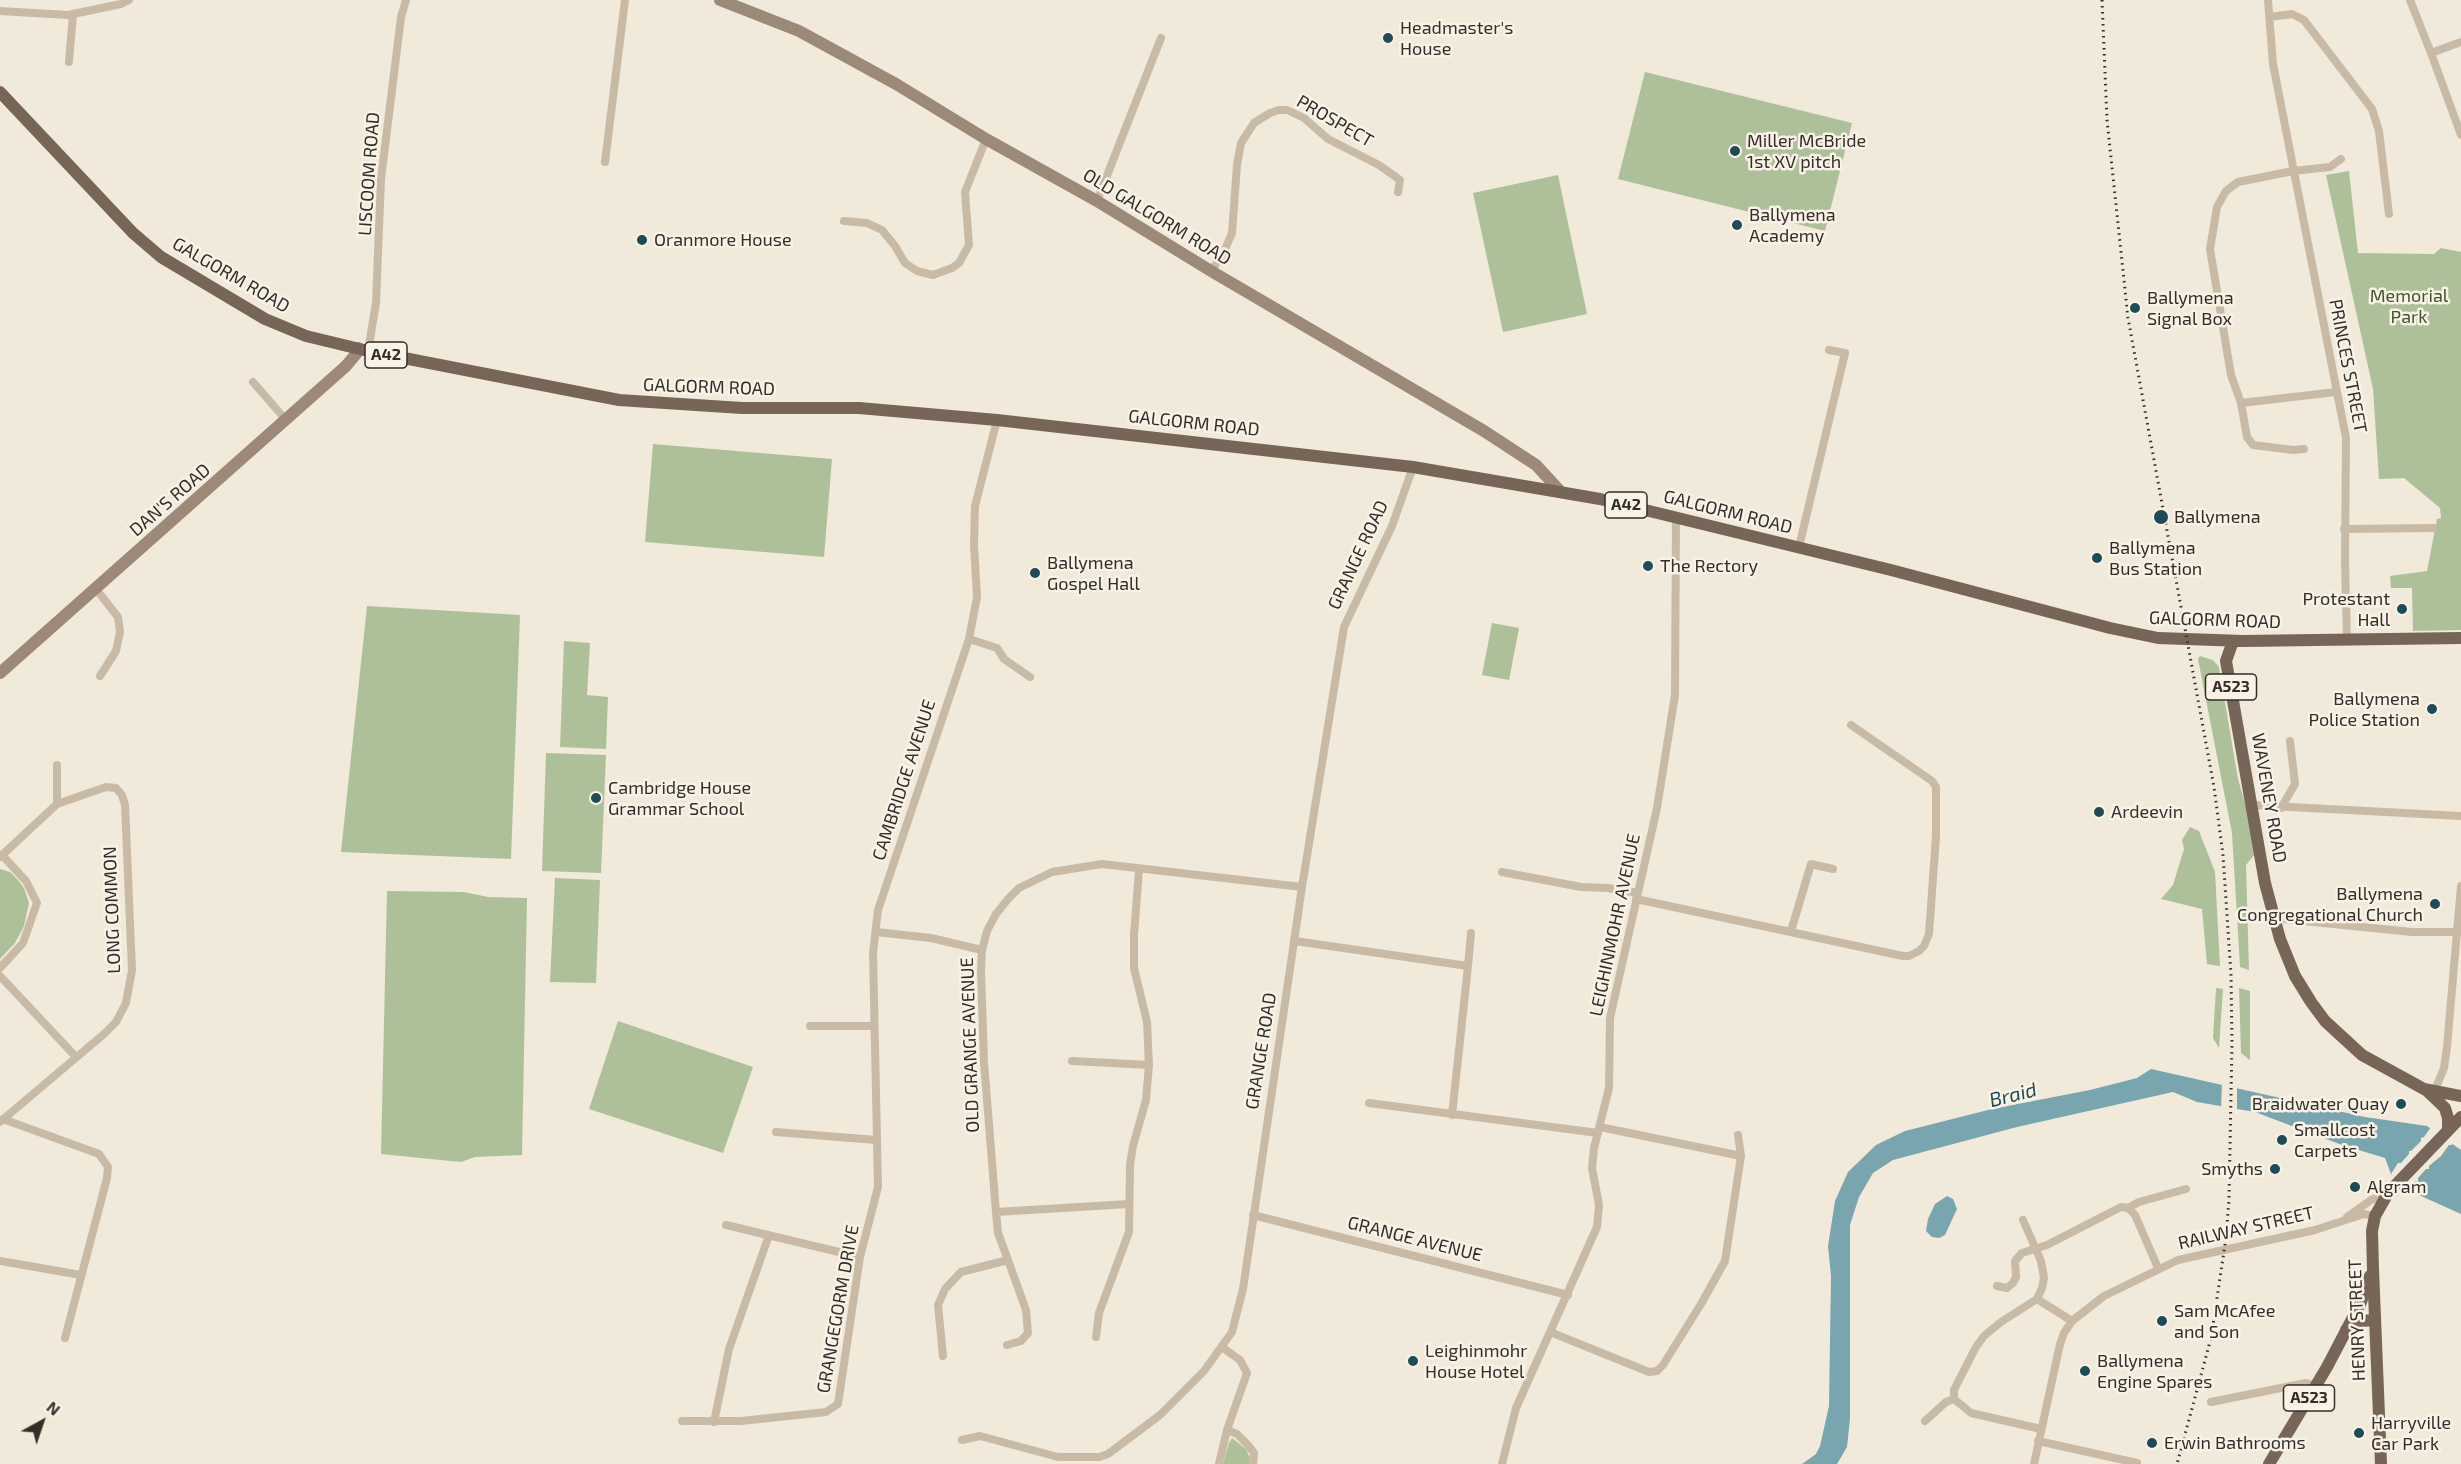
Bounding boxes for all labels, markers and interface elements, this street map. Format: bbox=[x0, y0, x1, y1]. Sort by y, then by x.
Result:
place label: Headmaster's House bbox=[1400, 17, 1513, 60]
marker: Headmaster's House bbox=[1381, 31, 1395, 45]
street label: PROSPECT bbox=[1293, 90, 1377, 152]
street label: LISCOOM ROAD bbox=[354, 111, 384, 237]
place label: Miller McBride 1st XV pitch bbox=[1747, 130, 1866, 172]
marker: Miller McBride 1st XV pitch bbox=[1728, 144, 1742, 158]
street label: OLD GALGORM ROAD bbox=[1079, 164, 1235, 270]
place label: Ballymena Academy bbox=[1749, 204, 1836, 246]
marker: Ballymena Academy bbox=[1730, 218, 1744, 232]
place label: Oranmore House bbox=[654, 229, 792, 251]
street label: GALGORM ROAD bbox=[168, 233, 294, 317]
marker: Oranmore House bbox=[635, 233, 649, 247]
park label: Memorial Park bbox=[2370, 285, 2448, 328]
place label: Ballymena Signal Box bbox=[2147, 287, 2234, 330]
street label: PRINCES STREET bbox=[2324, 297, 2372, 435]
marker: Ballymena Signal Box bbox=[2128, 301, 2142, 315]
road number: A42 bbox=[365, 342, 407, 368]
street label: GALGORM ROAD bbox=[643, 374, 775, 400]
street label: GALGORM ROAD bbox=[1127, 405, 1261, 441]
street label: DAN'S ROAD bbox=[125, 459, 215, 541]
street label: GALGORM ROAD bbox=[1661, 486, 1795, 538]
road number: A42 bbox=[1605, 492, 1647, 518]
street label: GRANGE ROAD bbox=[1323, 497, 1393, 613]
place label: Ballymena bbox=[2174, 506, 2261, 528]
marker: Ballymena bbox=[2152, 508, 2170, 526]
place label: Ballymena Bus Station bbox=[2109, 537, 2202, 580]
marker: Ballymena Bus Station bbox=[2090, 551, 2104, 565]
place label: Ballymena Gospel Hall bbox=[1047, 552, 1140, 594]
place label: The Rectory bbox=[1660, 555, 1758, 577]
marker: The Rectory bbox=[1641, 559, 1655, 573]
marker: Ballymena Gospel Hall bbox=[1028, 566, 1042, 580]
place label: Protestant Hall bbox=[2302, 588, 2390, 630]
marker: Protestant Hall bbox=[2395, 602, 2409, 616]
street label: GALGORM ROAD bbox=[2149, 607, 2281, 633]
road number: A523 bbox=[2206, 674, 2256, 700]
place label: Ballymena Police Station bbox=[2308, 688, 2420, 730]
street label: CAMBRIDGE AVENUE bbox=[868, 697, 940, 863]
marker: Ballymena Police Station bbox=[2425, 702, 2439, 716]
street label: WAVENEY ROAD bbox=[2247, 731, 2291, 865]
place label: Cambridge House Grammar School bbox=[608, 777, 751, 820]
marker: Cambridge House Grammar School bbox=[589, 791, 603, 805]
place label: Ardeevin bbox=[2111, 801, 2183, 823]
marker: Ardeevin bbox=[2092, 805, 2106, 819]
street label: LEIGHINMOHR AVENUE bbox=[1585, 832, 1645, 1018]
street label: LONG COMMON bbox=[99, 846, 125, 974]
place label: Ballymena Congregational Church bbox=[2237, 883, 2423, 926]
marker: Ballymena Congregational Church bbox=[2428, 897, 2442, 911]
street label: OLD GRANGE AVENUE bbox=[956, 957, 984, 1133]
street label: GRANGE ROAD bbox=[1241, 991, 1281, 1111]
water label: Braid bbox=[1987, 1078, 2039, 1112]
place label: Braidwater Quay bbox=[2252, 1093, 2389, 1115]
marker: Braidwater Quay bbox=[2394, 1097, 2408, 1111]
place label: Smallcost Carpets bbox=[2294, 1119, 2375, 1162]
marker: Smallcost Carpets bbox=[2275, 1133, 2289, 1147]
place label: Smyths bbox=[2201, 1158, 2263, 1180]
marker: Smyths bbox=[2268, 1162, 2282, 1176]
place label: Algram bbox=[2367, 1176, 2426, 1198]
marker: Algram bbox=[2348, 1180, 2362, 1194]
street label: RAILWAY STREET bbox=[2176, 1202, 2316, 1254]
street label: GRANGE AVENUE bbox=[1345, 1212, 1485, 1266]
street label: GRANGEGORM DRIVE bbox=[813, 1223, 863, 1395]
street label: HENRY STREET bbox=[2344, 1259, 2370, 1381]
place label: Sam McAfee and Son bbox=[2174, 1300, 2275, 1342]
marker: Sam McAfee and Son bbox=[2155, 1314, 2169, 1328]
place label: Leighinmohr House Hotel bbox=[1425, 1340, 1527, 1382]
place label: Ballymena Engine Spares bbox=[2097, 1350, 2212, 1392]
marker: Leighinmohr House Hotel bbox=[1406, 1354, 1420, 1368]
marker: Ballymena Engine Spares bbox=[2078, 1364, 2092, 1378]
road number: A523 bbox=[2284, 1385, 2334, 1411]
north arrow bbox=[12, 1392, 72, 1452]
text: N bbox=[43, 1397, 64, 1419]
place label: Harryville Car Park bbox=[2371, 1412, 2451, 1454]
marker: Harryville Car Park bbox=[2352, 1426, 2366, 1440]
place label: Erwin Bathrooms bbox=[2164, 1432, 2306, 1454]
marker: Erwin Bathrooms bbox=[2145, 1436, 2159, 1450]

